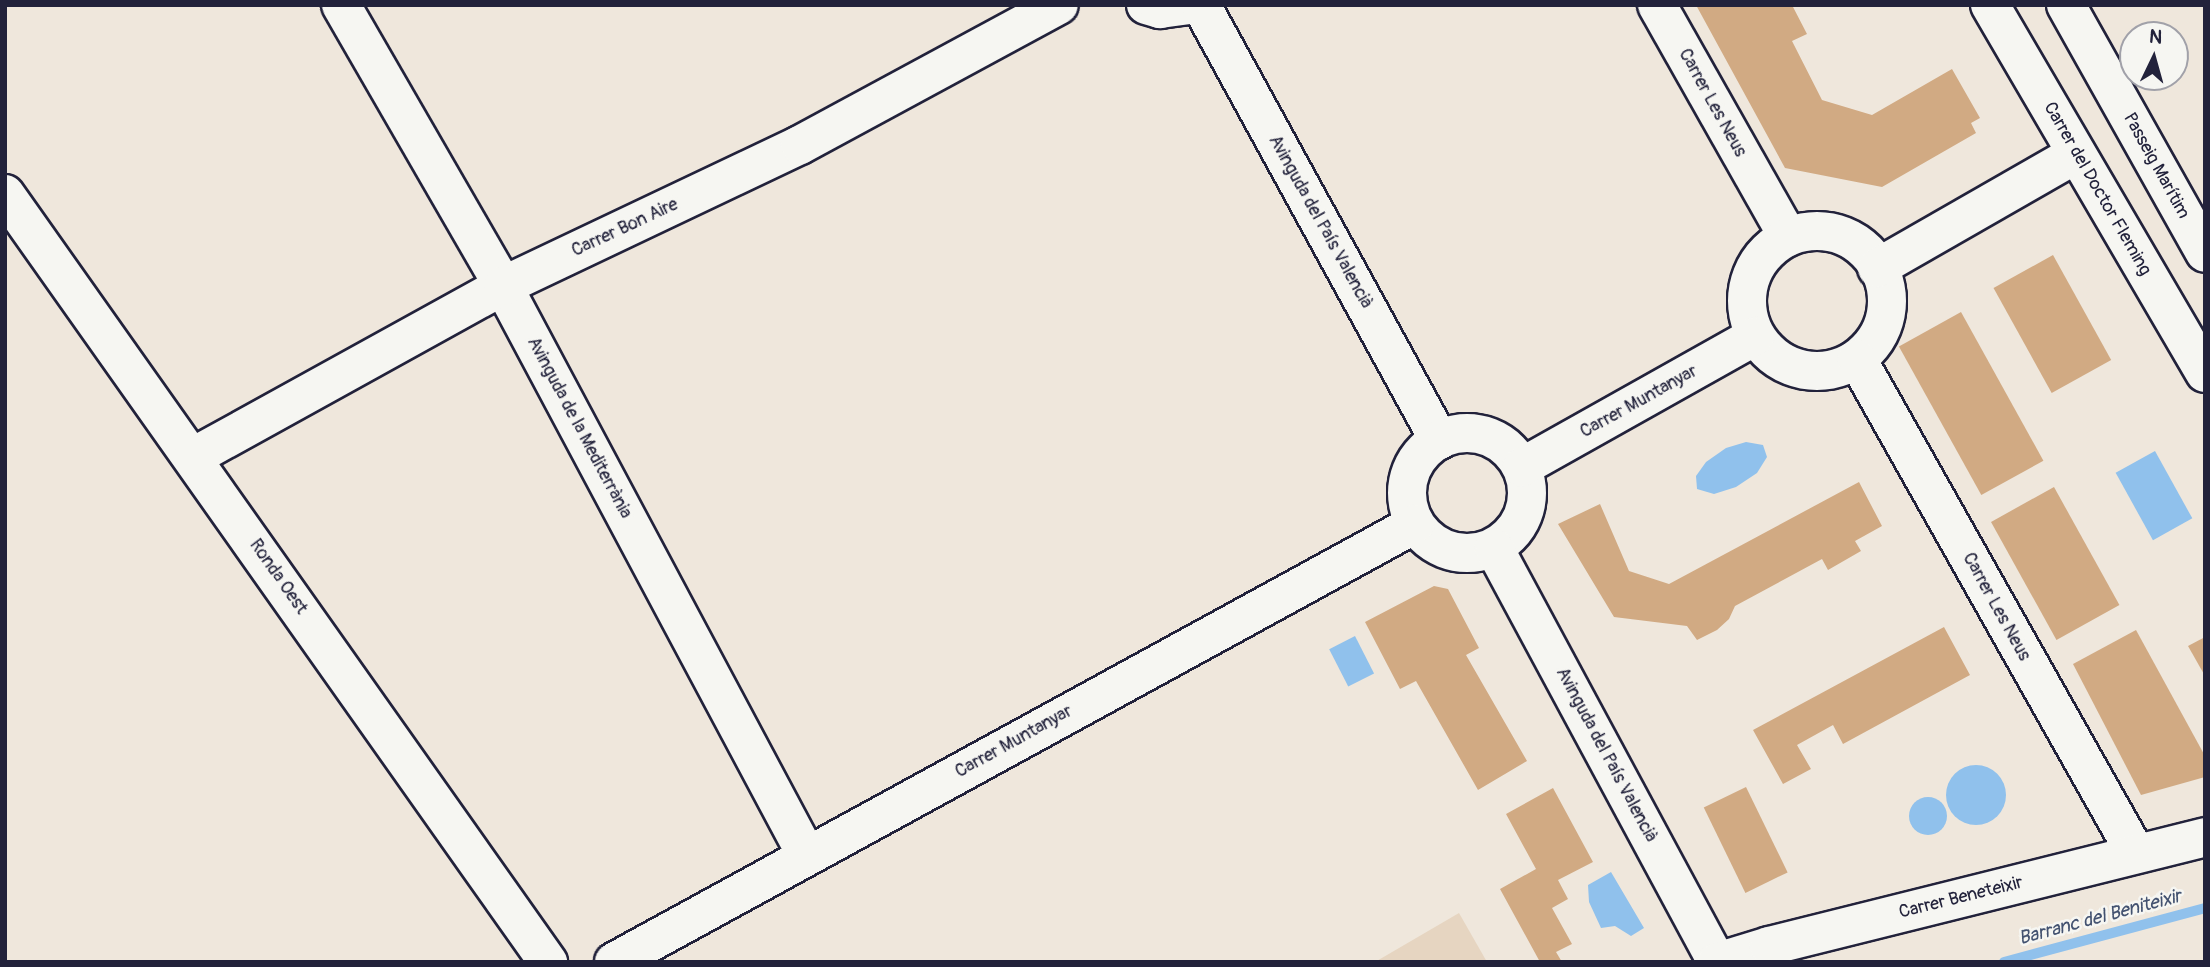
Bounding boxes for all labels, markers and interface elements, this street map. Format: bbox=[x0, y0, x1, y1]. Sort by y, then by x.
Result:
north arrow bbox=[2119, 21, 2189, 91]
text: N bbox=[2148, 25, 2163, 50]
street label: Carrer Les Neus bbox=[1673, 45, 1751, 161]
street label: Carrer del Doctor Fleming bbox=[2038, 98, 2156, 280]
street label: Passeig Marítim bbox=[2118, 109, 2194, 223]
street label: Avinguda del País Valencià bbox=[1263, 132, 1377, 312]
street label: Carrer Bon Aire bbox=[568, 194, 682, 262]
street label: Avinguda de la Mediterrània bbox=[522, 334, 636, 522]
street label: Carrer Muntanyar bbox=[1577, 361, 1701, 443]
street label: Ronda Oest bbox=[244, 535, 312, 619]
street label: Carrer Les Neus bbox=[1957, 549, 2035, 665]
street label: Avinguda del País Valencià bbox=[1551, 664, 1661, 846]
street label: Carrer Muntanyar bbox=[952, 701, 1076, 783]
street label: Carrer Beneteixir bbox=[1897, 872, 2025, 924]
water label: Barranc del Beniteixir bbox=[2016, 885, 2184, 951]

